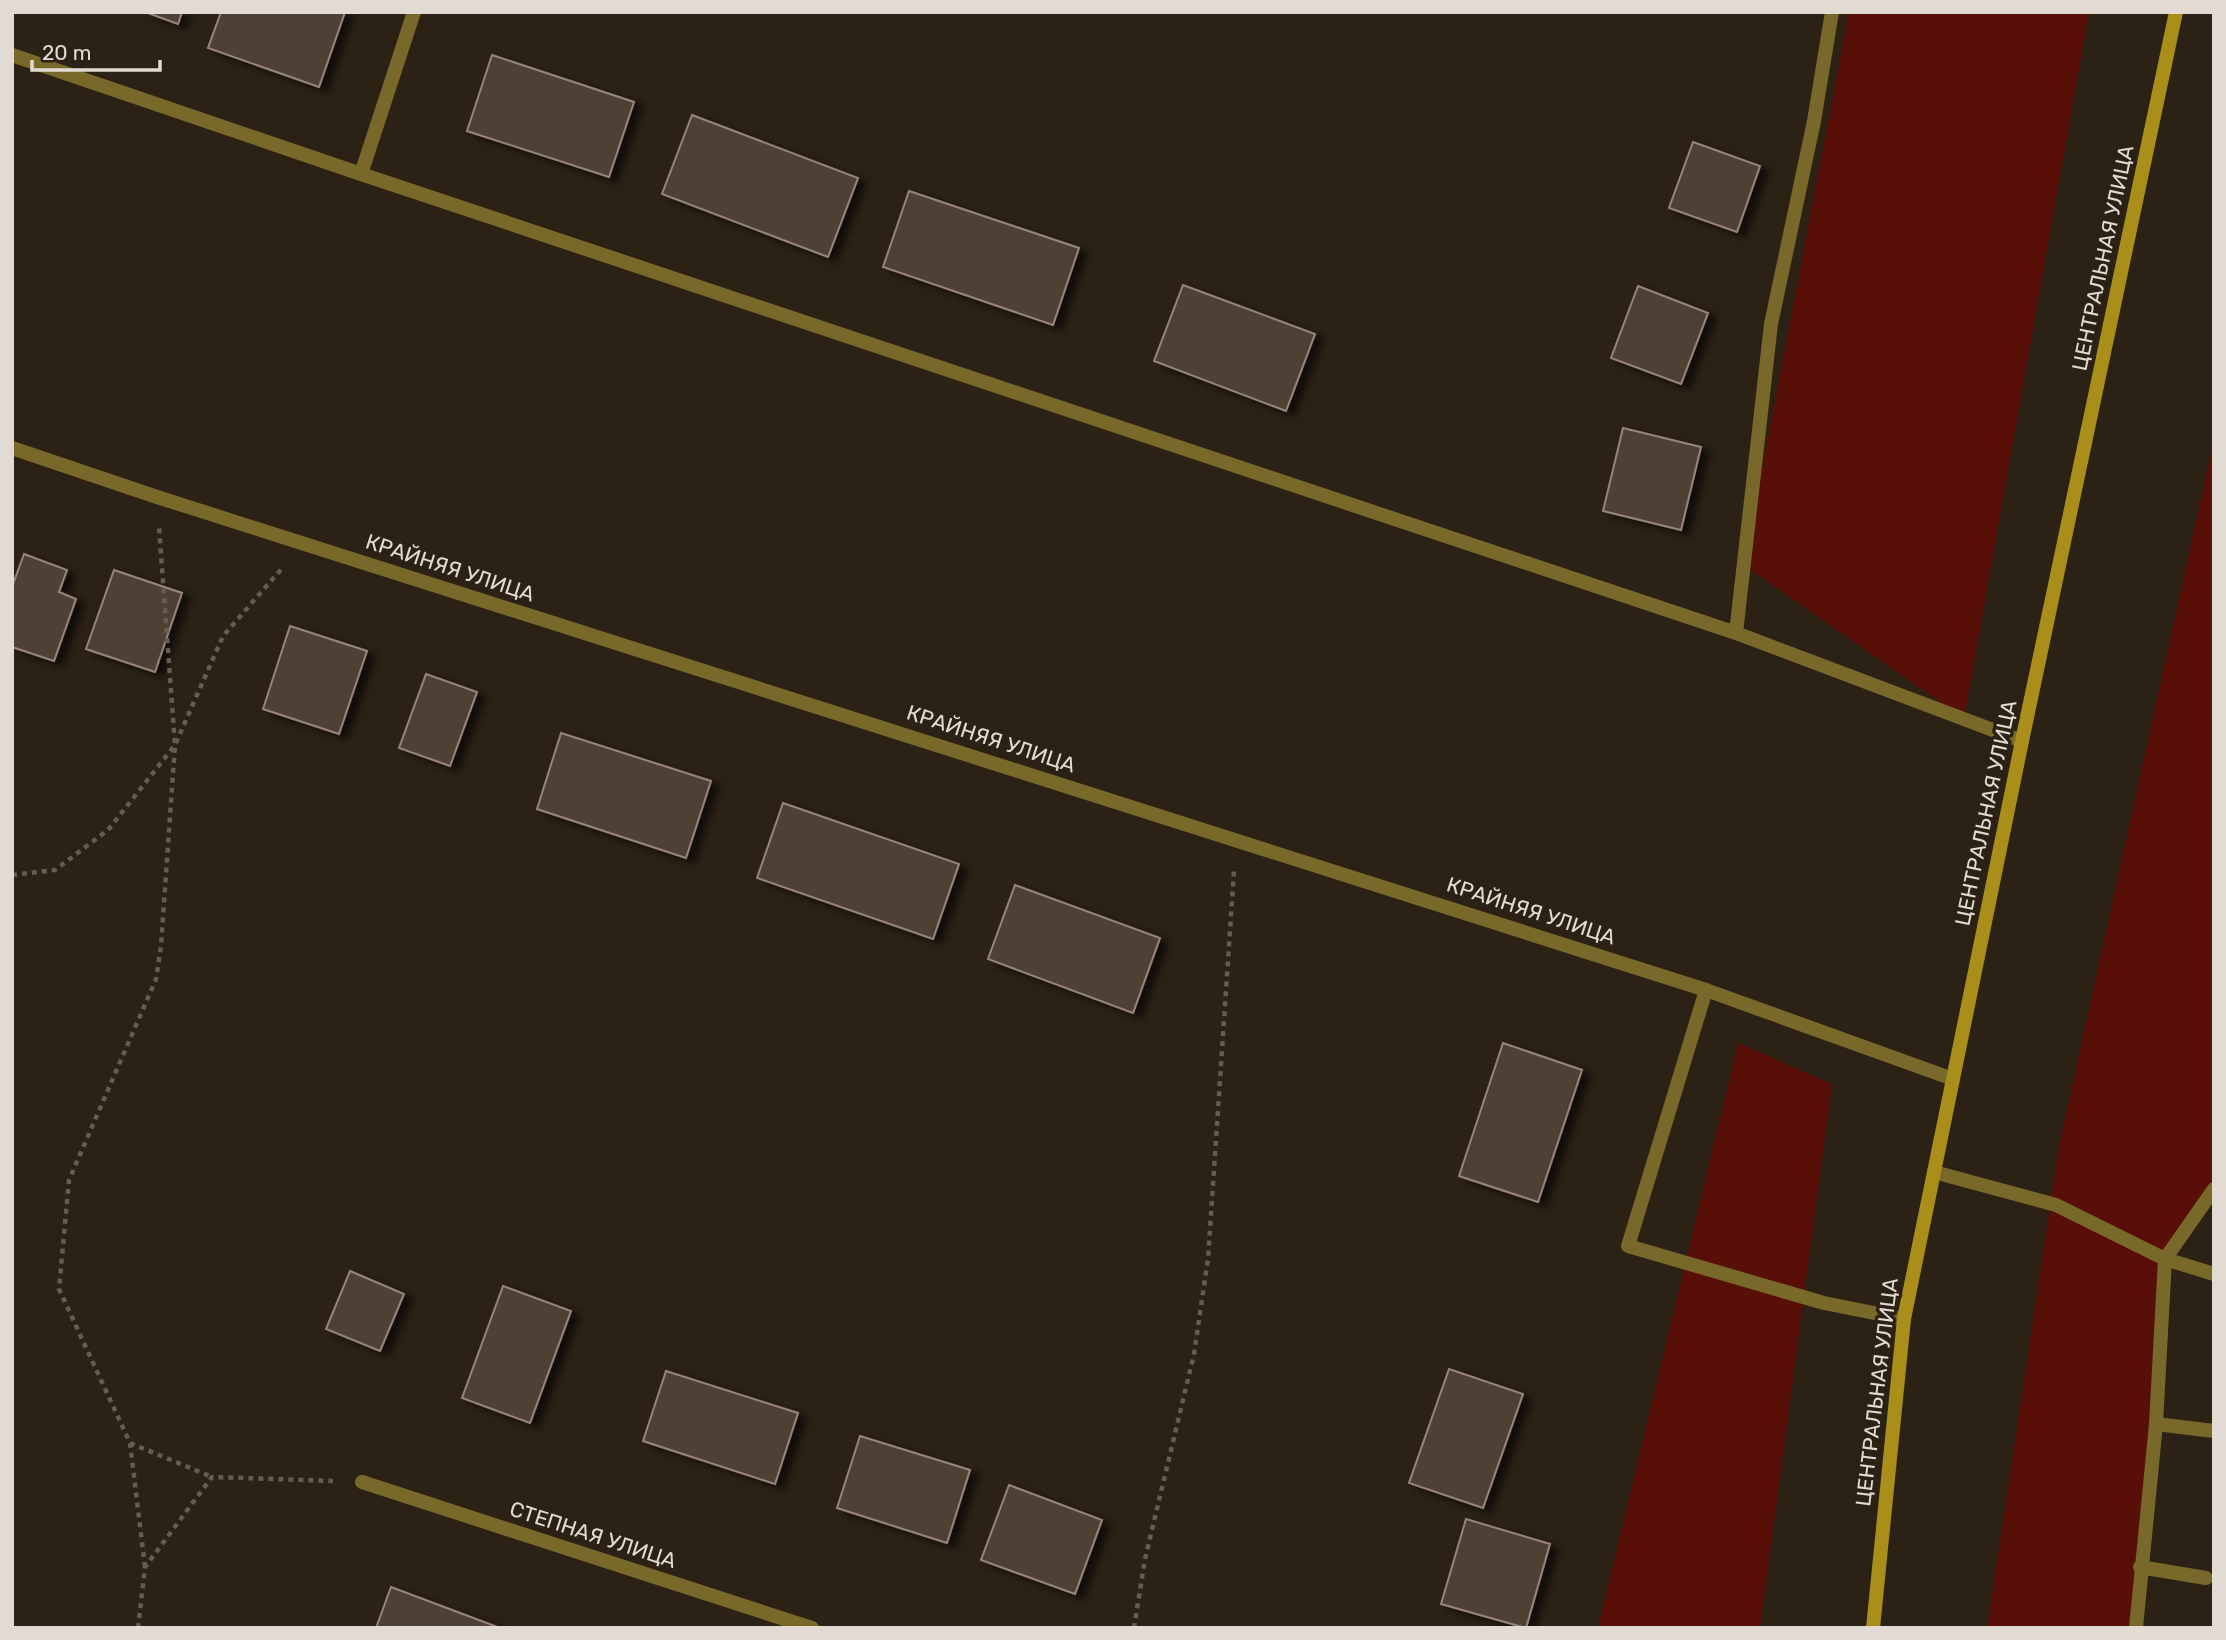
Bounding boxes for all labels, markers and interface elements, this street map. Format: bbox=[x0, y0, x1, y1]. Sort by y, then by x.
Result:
scale bar bbox=[32, 28, 159, 72]
text: 20 m bbox=[42, 40, 91, 65]
street label: ЦЕНТРАЛЬНАЯ УЛИЦА bbox=[2066, 143, 2139, 373]
street label: КРАЙНЯЯ УЛИЦА bbox=[363, 528, 538, 607]
street label: ЦЕНТРАЛЬНАЯ УЛИЦА bbox=[1949, 698, 2022, 928]
street label: КРАЙНЯЯ УЛИЦА bbox=[904, 699, 1079, 778]
street label: КРАЙНЯЯ УЛИЦА bbox=[1444, 871, 1619, 950]
street label: ЦЕНТРАЛЬНАЯ УЛИЦА bbox=[1850, 1276, 1903, 1508]
street label: СТЕПНАЯ УЛИЦА bbox=[507, 1496, 680, 1573]

